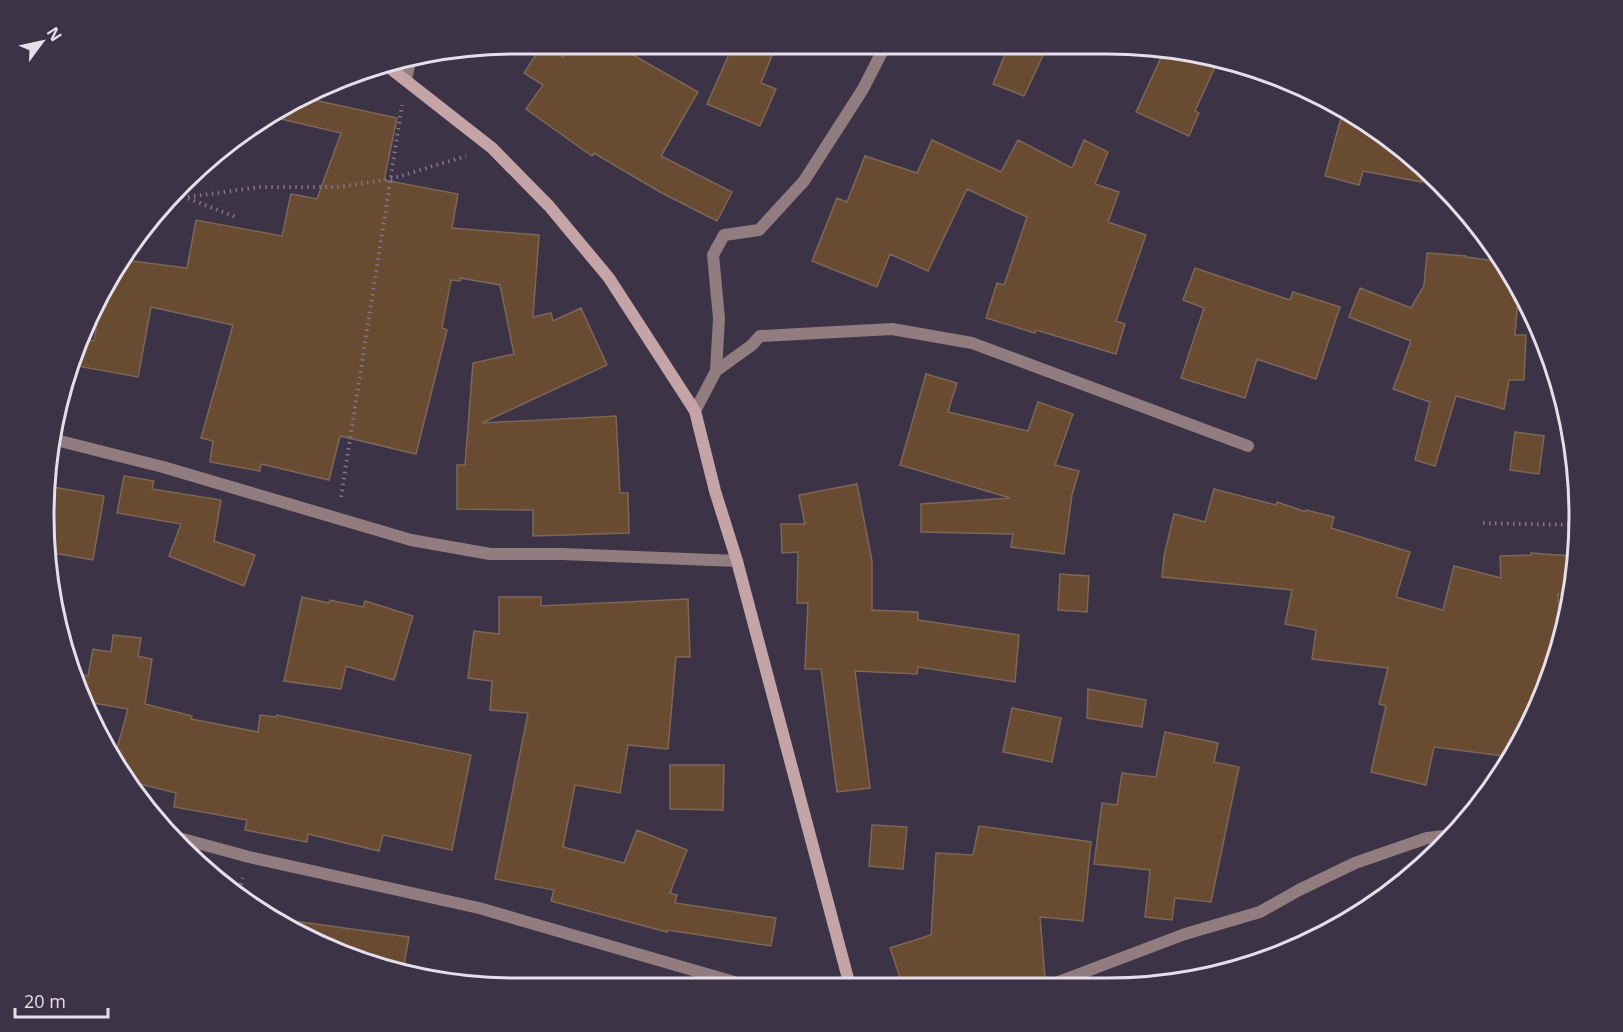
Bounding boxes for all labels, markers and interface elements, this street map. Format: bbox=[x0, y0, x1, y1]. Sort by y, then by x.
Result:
north arrow bbox=[12, 12, 72, 72]
text: N bbox=[42, 22, 67, 45]
scale bar bbox=[15, 981, 108, 1019]
text: 20 m bbox=[24, 989, 66, 1013]

